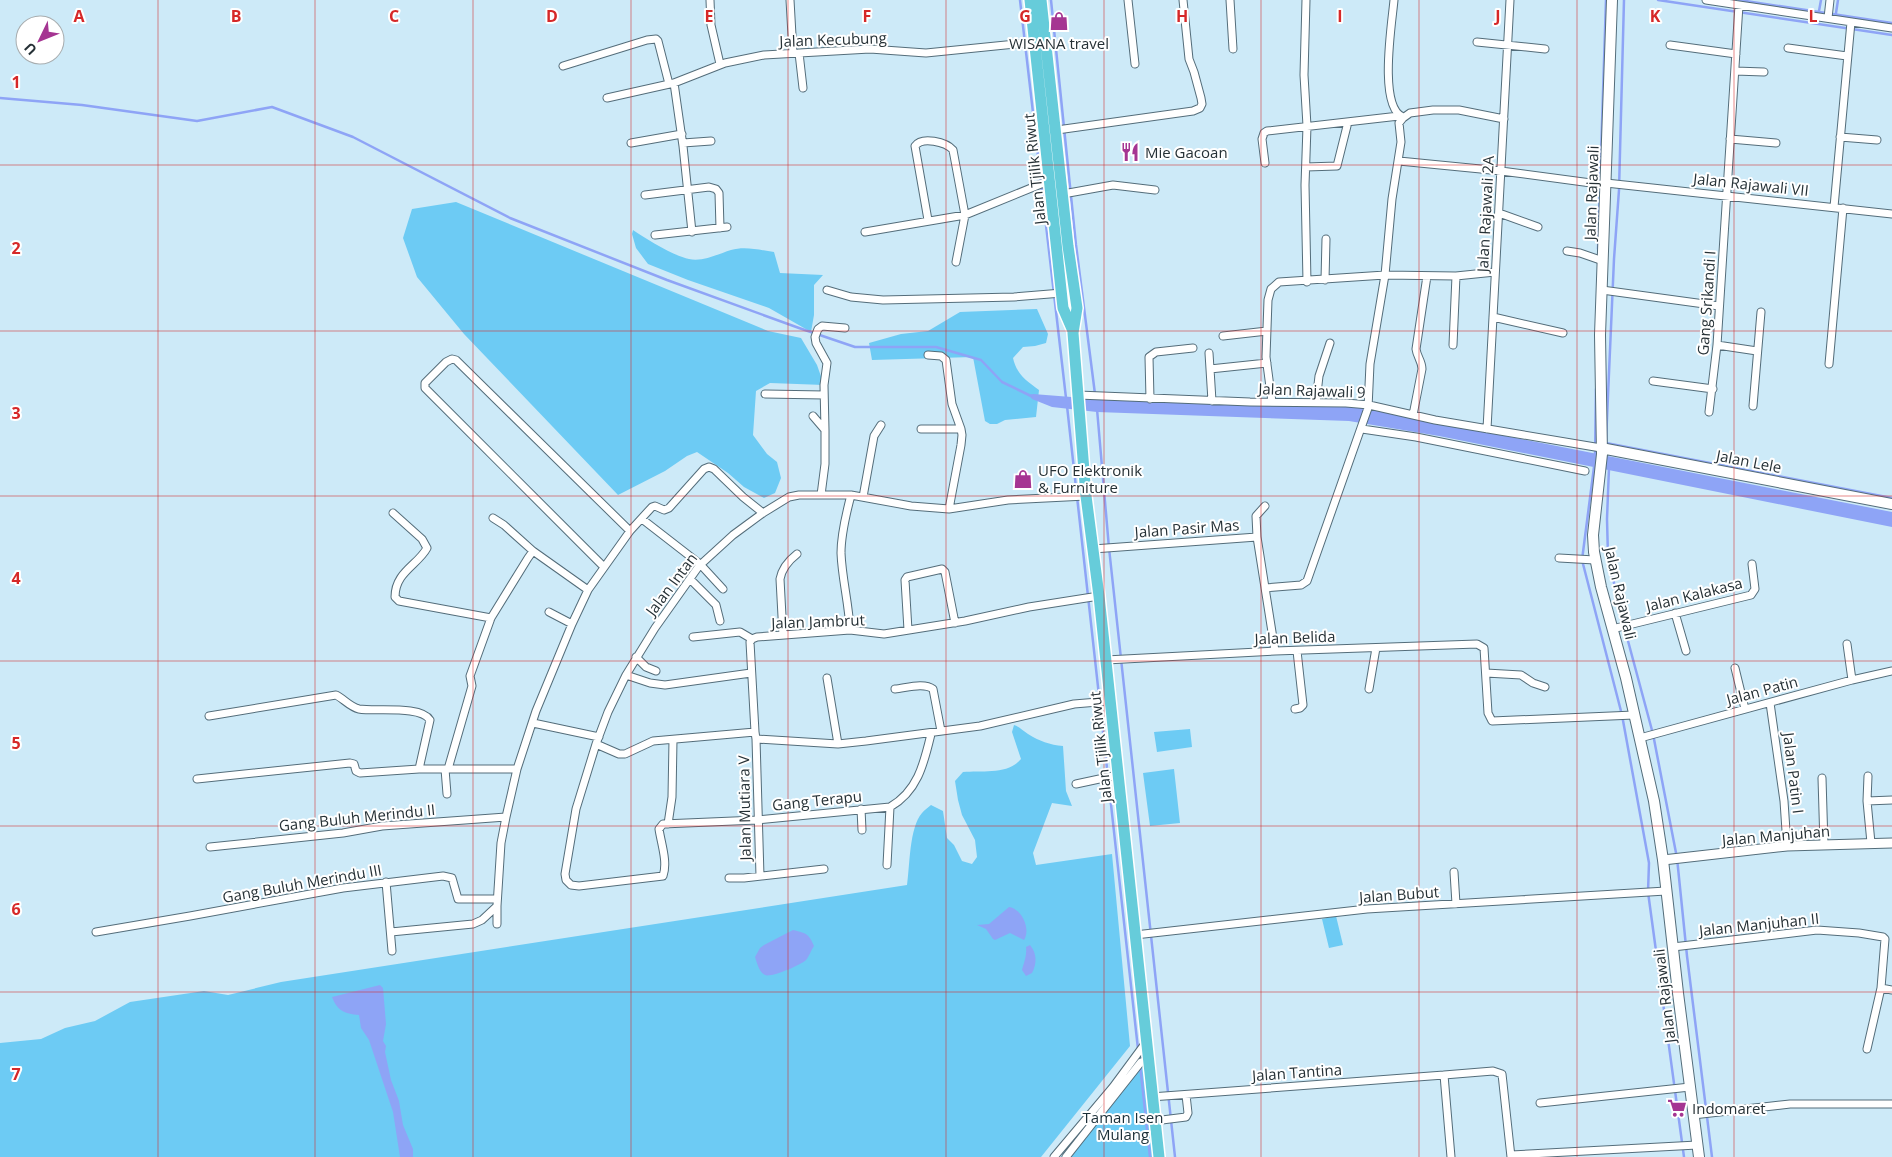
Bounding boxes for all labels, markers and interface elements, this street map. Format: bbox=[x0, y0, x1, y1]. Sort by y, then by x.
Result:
text: A bbox=[73, 5, 85, 27]
text: B bbox=[231, 5, 241, 27]
text: C bbox=[389, 5, 399, 27]
text: D bbox=[546, 5, 558, 27]
text: E bbox=[705, 5, 714, 27]
text: F bbox=[863, 5, 871, 27]
text: G bbox=[1019, 5, 1031, 27]
text: H bbox=[1176, 5, 1188, 27]
text: I bbox=[1337, 5, 1343, 27]
text: J bbox=[1493, 5, 1501, 27]
text: K bbox=[1650, 5, 1661, 27]
text: L bbox=[1808, 5, 1818, 27]
shop icon: WISANA travel bbox=[1048, 10, 1070, 32]
north arrow bbox=[15, 15, 65, 65]
street label: Jalan Kecubung bbox=[777, 27, 887, 51]
place label: WISANA travel bbox=[1009, 33, 1109, 53]
text: U bbox=[20, 39, 41, 60]
text: 1 bbox=[11, 71, 21, 93]
street label: Jalan Tjilik Riwut bbox=[1018, 112, 1050, 228]
restaurant icon: Mie Gacoan bbox=[1119, 141, 1141, 163]
place label: Mie Gacoan bbox=[1145, 142, 1228, 162]
street label: Jalan Rajawali bbox=[1579, 145, 1603, 243]
street label: Jalan Rajawali 2A bbox=[1472, 155, 1498, 275]
street label: Jalan Rajawali VII bbox=[1690, 168, 1810, 200]
text: 2 bbox=[11, 237, 21, 259]
street label: Gang Srikandi I bbox=[1692, 250, 1720, 356]
street label: Jalan Rajawali 9 bbox=[1256, 378, 1366, 402]
text: 3 bbox=[11, 402, 21, 424]
street label: Jalan Lele bbox=[1713, 445, 1783, 477]
place label: UFO Elektronik & Furniture bbox=[1038, 460, 1142, 497]
shop icon: UFO Elektronik & Furniture bbox=[1012, 468, 1034, 490]
street label: Jalan Pasir Mas bbox=[1132, 514, 1240, 542]
street label: Jalan Rajawali bbox=[1600, 543, 1641, 641]
street label: Jalan Intan bbox=[640, 548, 701, 621]
text: 4 bbox=[11, 567, 21, 589]
street label: Jalan Kalakasa bbox=[1642, 572, 1744, 616]
street label: Jalan Jambrut bbox=[769, 609, 865, 633]
street label: Jalan Belida bbox=[1252, 626, 1336, 648]
street label: Jalan Patin bbox=[1722, 671, 1800, 710]
street label: Jalan Tjilik Riwut bbox=[1084, 690, 1116, 806]
street label: Jalan Patin I bbox=[1779, 729, 1809, 815]
text: 5 bbox=[11, 732, 21, 754]
street label: Jalan Mutiara V bbox=[733, 755, 755, 863]
street label: Gang Terapu bbox=[771, 785, 863, 815]
street label: Gang Buluh Merindu II bbox=[278, 799, 436, 835]
street label: Jalan Manjuhan bbox=[1719, 820, 1831, 850]
street label: Gang Buluh Merindu III bbox=[221, 859, 383, 907]
street label: Jalan Bubut bbox=[1356, 881, 1440, 907]
text: 6 bbox=[11, 898, 21, 920]
street label: Jalan Manjuhan II bbox=[1696, 908, 1820, 940]
street label: Jalan Rajawali bbox=[1648, 948, 1680, 1046]
street label: Jalan Tantina bbox=[1249, 1059, 1343, 1085]
text: 7 bbox=[11, 1063, 21, 1085]
supermarket icon: Indomaret bbox=[1666, 1097, 1688, 1119]
place label: Indomaret bbox=[1692, 1098, 1766, 1118]
park label: Taman Isen Mulang bbox=[1083, 1107, 1163, 1144]

